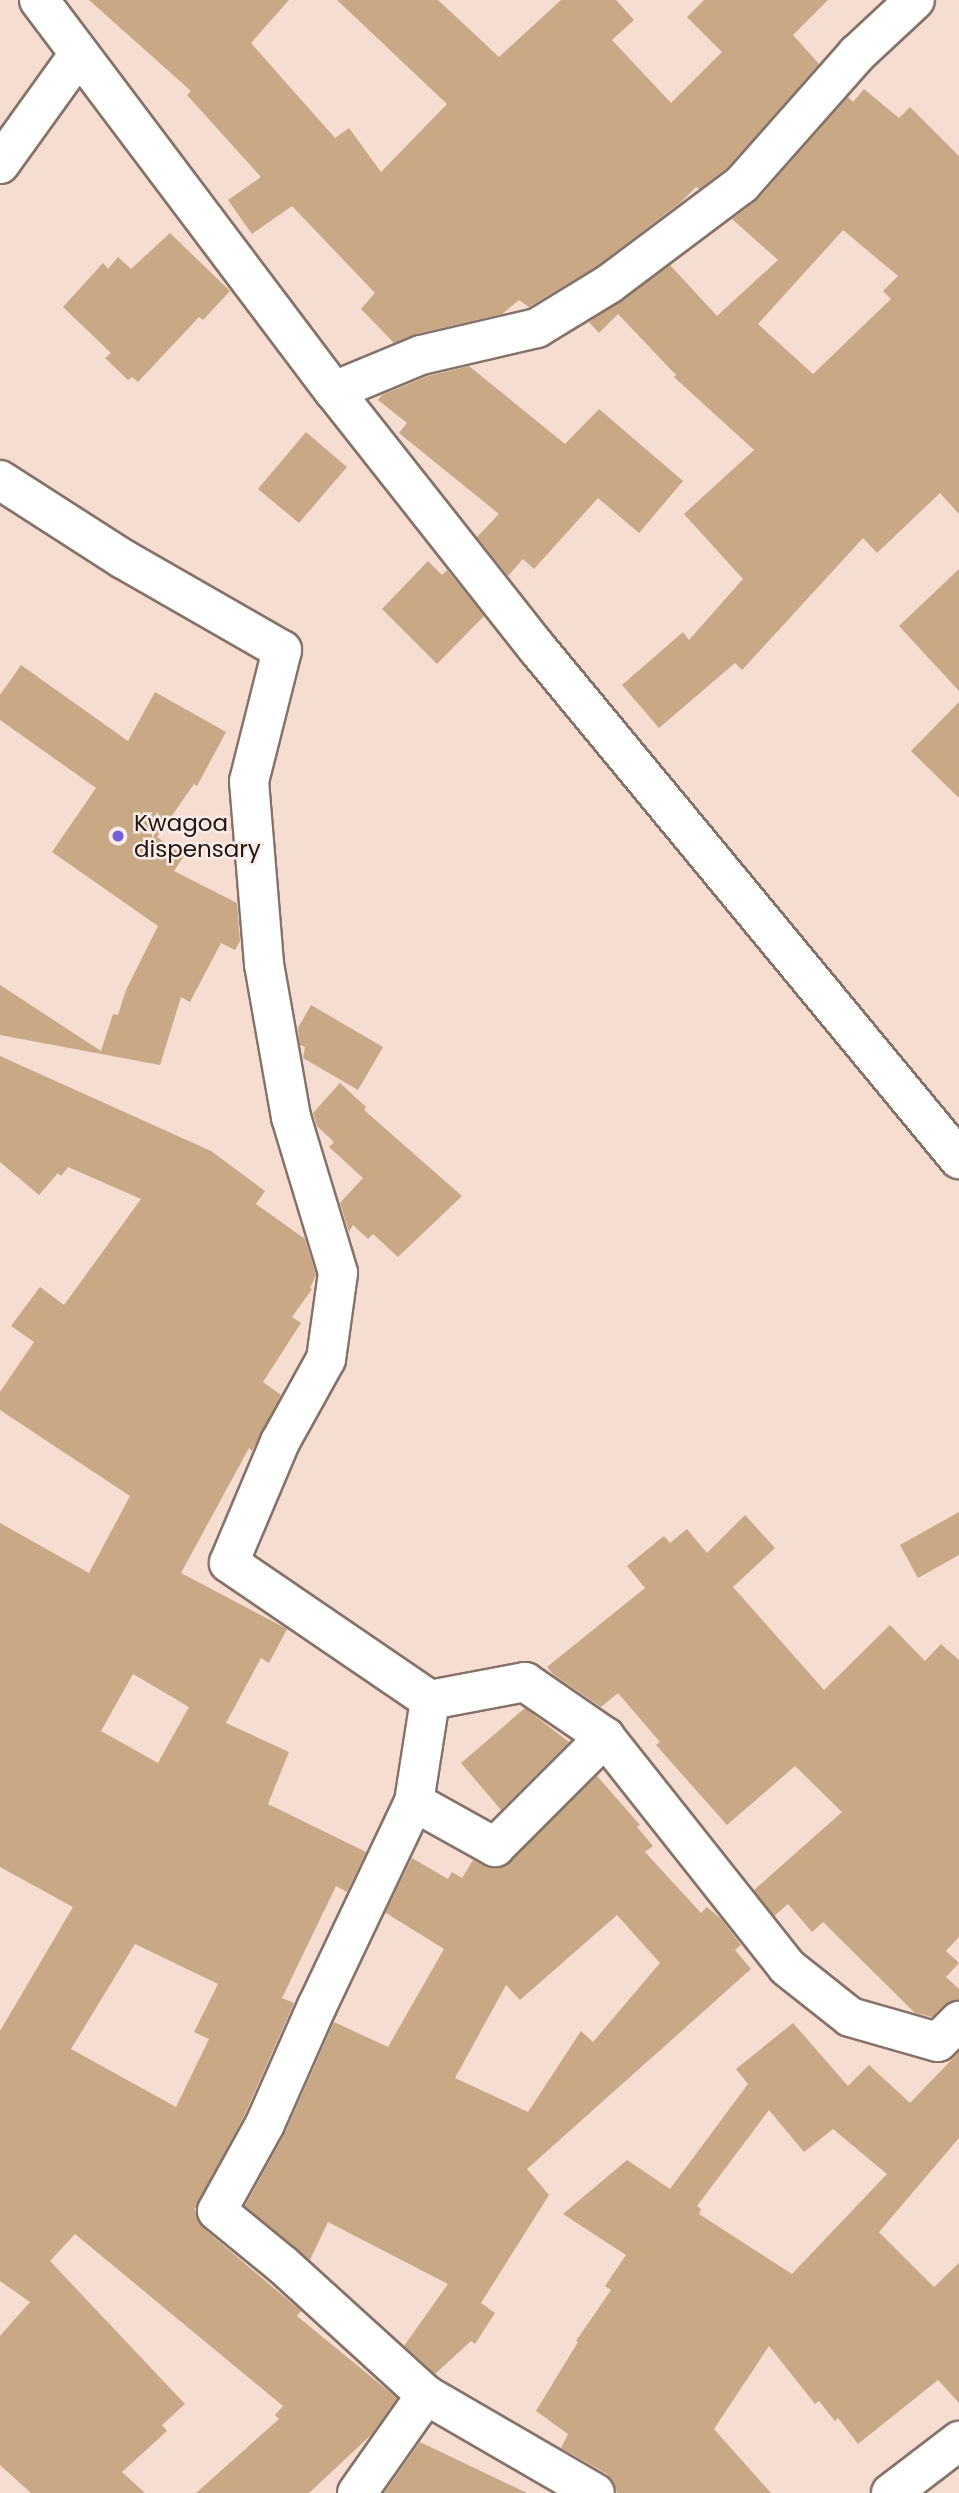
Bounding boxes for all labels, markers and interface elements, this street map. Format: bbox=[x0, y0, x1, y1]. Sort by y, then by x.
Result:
place label: Kwagoa dispensary bbox=[134, 809, 261, 863]
marker: Kwagoa dispensary bbox=[108, 826, 128, 846]

